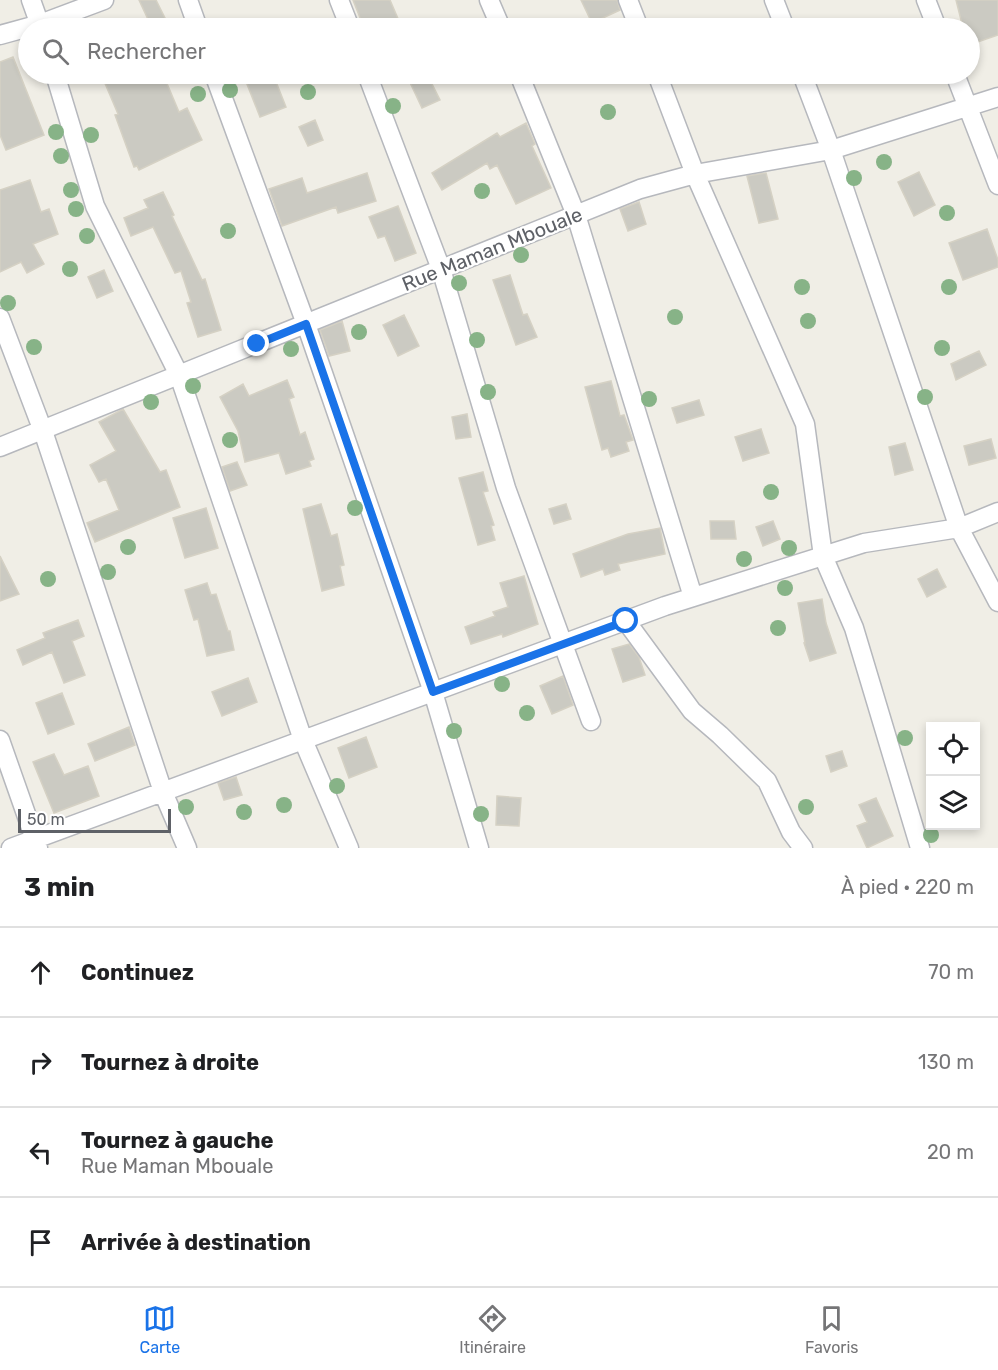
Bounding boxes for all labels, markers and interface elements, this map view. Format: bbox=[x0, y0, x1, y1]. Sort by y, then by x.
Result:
search box bbox=[18, 18, 980, 84]
icon: search bbox=[39, 35, 72, 68]
text: Rechercher bbox=[87, 38, 206, 65]
street label: Rue Maman Mbouale bbox=[398, 202, 586, 296]
route end bbox=[243, 330, 269, 356]
route start bbox=[612, 607, 638, 633]
map controls bbox=[926, 722, 980, 830]
button: locate bbox=[926, 722, 980, 776]
button: layers bbox=[926, 776, 980, 830]
scale bar bbox=[18, 806, 171, 834]
text: 50 m bbox=[27, 810, 65, 829]
text: 3 min bbox=[24, 872, 95, 903]
text: À pied · 220 m bbox=[841, 875, 974, 899]
icon: ahead bbox=[24, 956, 57, 989]
text: Continuez bbox=[81, 959, 194, 986]
text: 70 m bbox=[928, 960, 974, 984]
icon: right bbox=[24, 1046, 57, 1079]
text: Tournez à droite bbox=[81, 1049, 259, 1076]
text: 130 m bbox=[918, 1050, 974, 1074]
text: Tournez à gauche bbox=[81, 1127, 274, 1154]
icon: left bbox=[24, 1136, 57, 1169]
text: 20 m bbox=[927, 1140, 974, 1164]
text: Rue Maman Mbouale bbox=[81, 1154, 273, 1178]
icon: arrive bbox=[24, 1226, 57, 1259]
text: Arrivée à destination bbox=[81, 1229, 311, 1256]
tab: Carte bbox=[140, 1302, 180, 1357]
tab: Itinéraire bbox=[459, 1302, 526, 1357]
tab: Favoris bbox=[805, 1302, 858, 1357]

